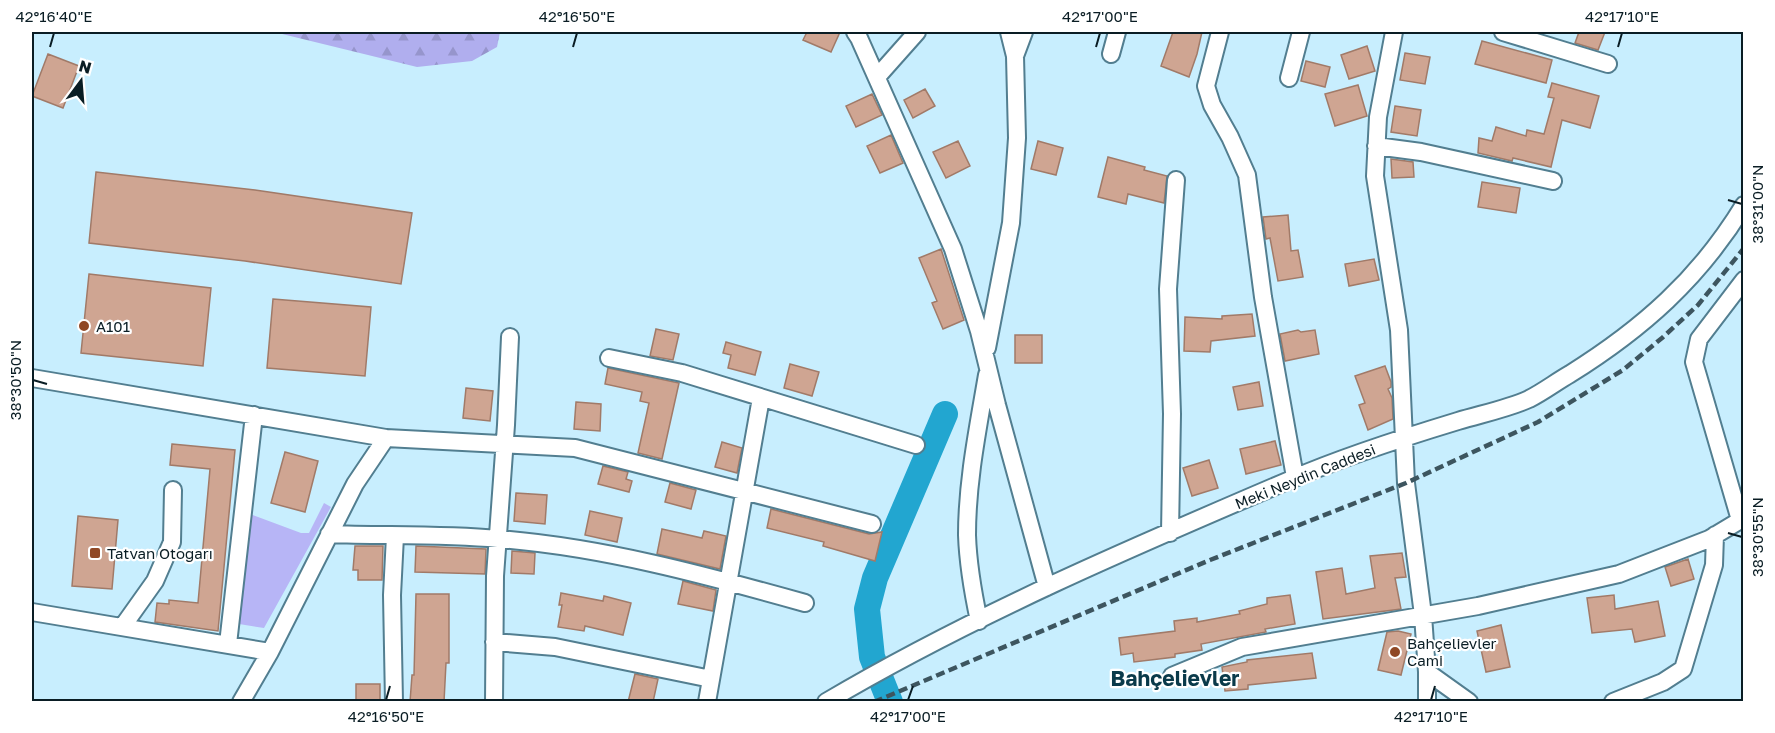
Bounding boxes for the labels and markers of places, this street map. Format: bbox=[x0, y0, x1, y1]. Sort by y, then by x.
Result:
place label: A101 bbox=[96, 317, 130, 335]
marker: A101 bbox=[77, 319, 91, 333]
place label: Tatvan Otogarı bbox=[107, 544, 213, 562]
marker: Tatvan Otogarı bbox=[88, 546, 102, 560]
place label: Bahçelievler Cami bbox=[1407, 634, 1497, 669]
marker: Bahçelievler Cami bbox=[1388, 645, 1402, 659]

